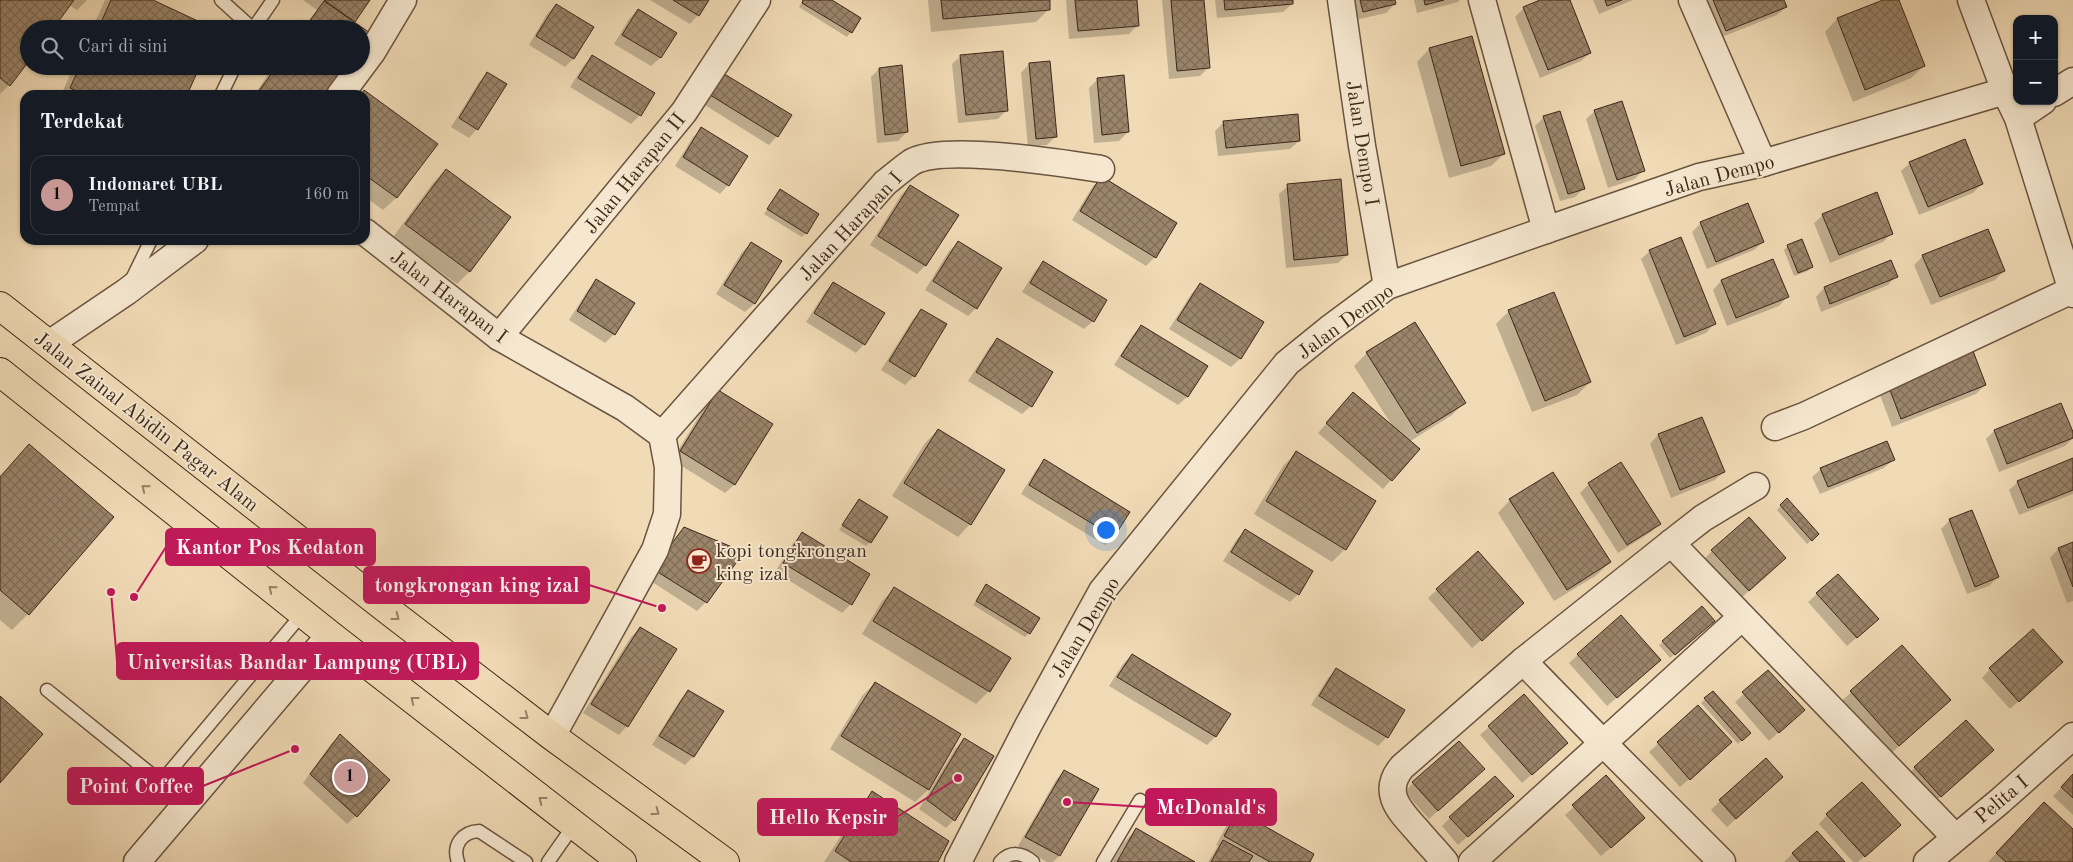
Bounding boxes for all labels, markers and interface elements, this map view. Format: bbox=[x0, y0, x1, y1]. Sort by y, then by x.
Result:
map controls bbox=[2013, 15, 2058, 105]
button: + bbox=[2013, 15, 2058, 60]
search box bbox=[20, 20, 370, 75]
icon: search bbox=[38, 34, 66, 62]
text: Cari di sini bbox=[78, 38, 168, 57]
button: − bbox=[2013, 60, 2058, 105]
street label: Jalan Dempo I bbox=[1341, 79, 1381, 208]
street label: Jalan Harapan II bbox=[581, 110, 690, 238]
text: Terdekat bbox=[40, 112, 124, 133]
street label: Jalan Dempo bbox=[1662, 153, 1777, 201]
street label: Jalan Harapan I bbox=[796, 169, 907, 286]
text: Indomaret UBL bbox=[88, 176, 222, 195]
text: 1 bbox=[52, 187, 62, 203]
text: 160 m bbox=[304, 187, 349, 203]
text: Tempat bbox=[88, 199, 140, 215]
street label: Jalan Harapan I bbox=[386, 247, 510, 348]
street label: Jalan Dempo bbox=[1294, 281, 1398, 364]
street label: Jalan Zainal Abidin Pagar Alam bbox=[30, 329, 262, 516]
one-way arrow bbox=[142, 485, 151, 493]
your location bbox=[1093, 517, 1119, 543]
callout: Kantor Pos Kedaton bbox=[166, 529, 375, 565]
text: Kantor Pos Kedaton bbox=[176, 538, 364, 559]
place label: kopi tongkrongan king izal bbox=[716, 542, 867, 585]
cafe icon: kopi tongkrongan king izal bbox=[686, 548, 712, 574]
callout: tongkrongan king izal bbox=[364, 567, 589, 603]
street label: Jalan Dempo bbox=[1049, 574, 1124, 682]
text: tongkrongan king izal bbox=[375, 576, 579, 597]
one-way arrow bbox=[269, 586, 278, 594]
one-way arrow bbox=[390, 611, 400, 620]
callout: Universitas Bandar Lampung (UBL) bbox=[117, 643, 478, 679]
text: Universitas Bandar Lampung (UBL) bbox=[126, 653, 468, 674]
one-way arrow bbox=[410, 697, 420, 706]
one-way arrow bbox=[519, 710, 528, 718]
pin: 1 bbox=[334, 758, 366, 796]
callout: Point Coffee bbox=[68, 768, 203, 804]
street label: Pelita I bbox=[1972, 773, 2033, 828]
text: Point Coffee bbox=[79, 777, 193, 798]
callout: McDonald's bbox=[1146, 789, 1276, 825]
one-way arrow bbox=[539, 797, 548, 805]
text: McDonald's bbox=[1156, 798, 1266, 819]
callout: Hello Kepsir bbox=[758, 799, 897, 835]
one-way arrow bbox=[650, 806, 660, 815]
text: Hello Kepsir bbox=[769, 808, 887, 829]

